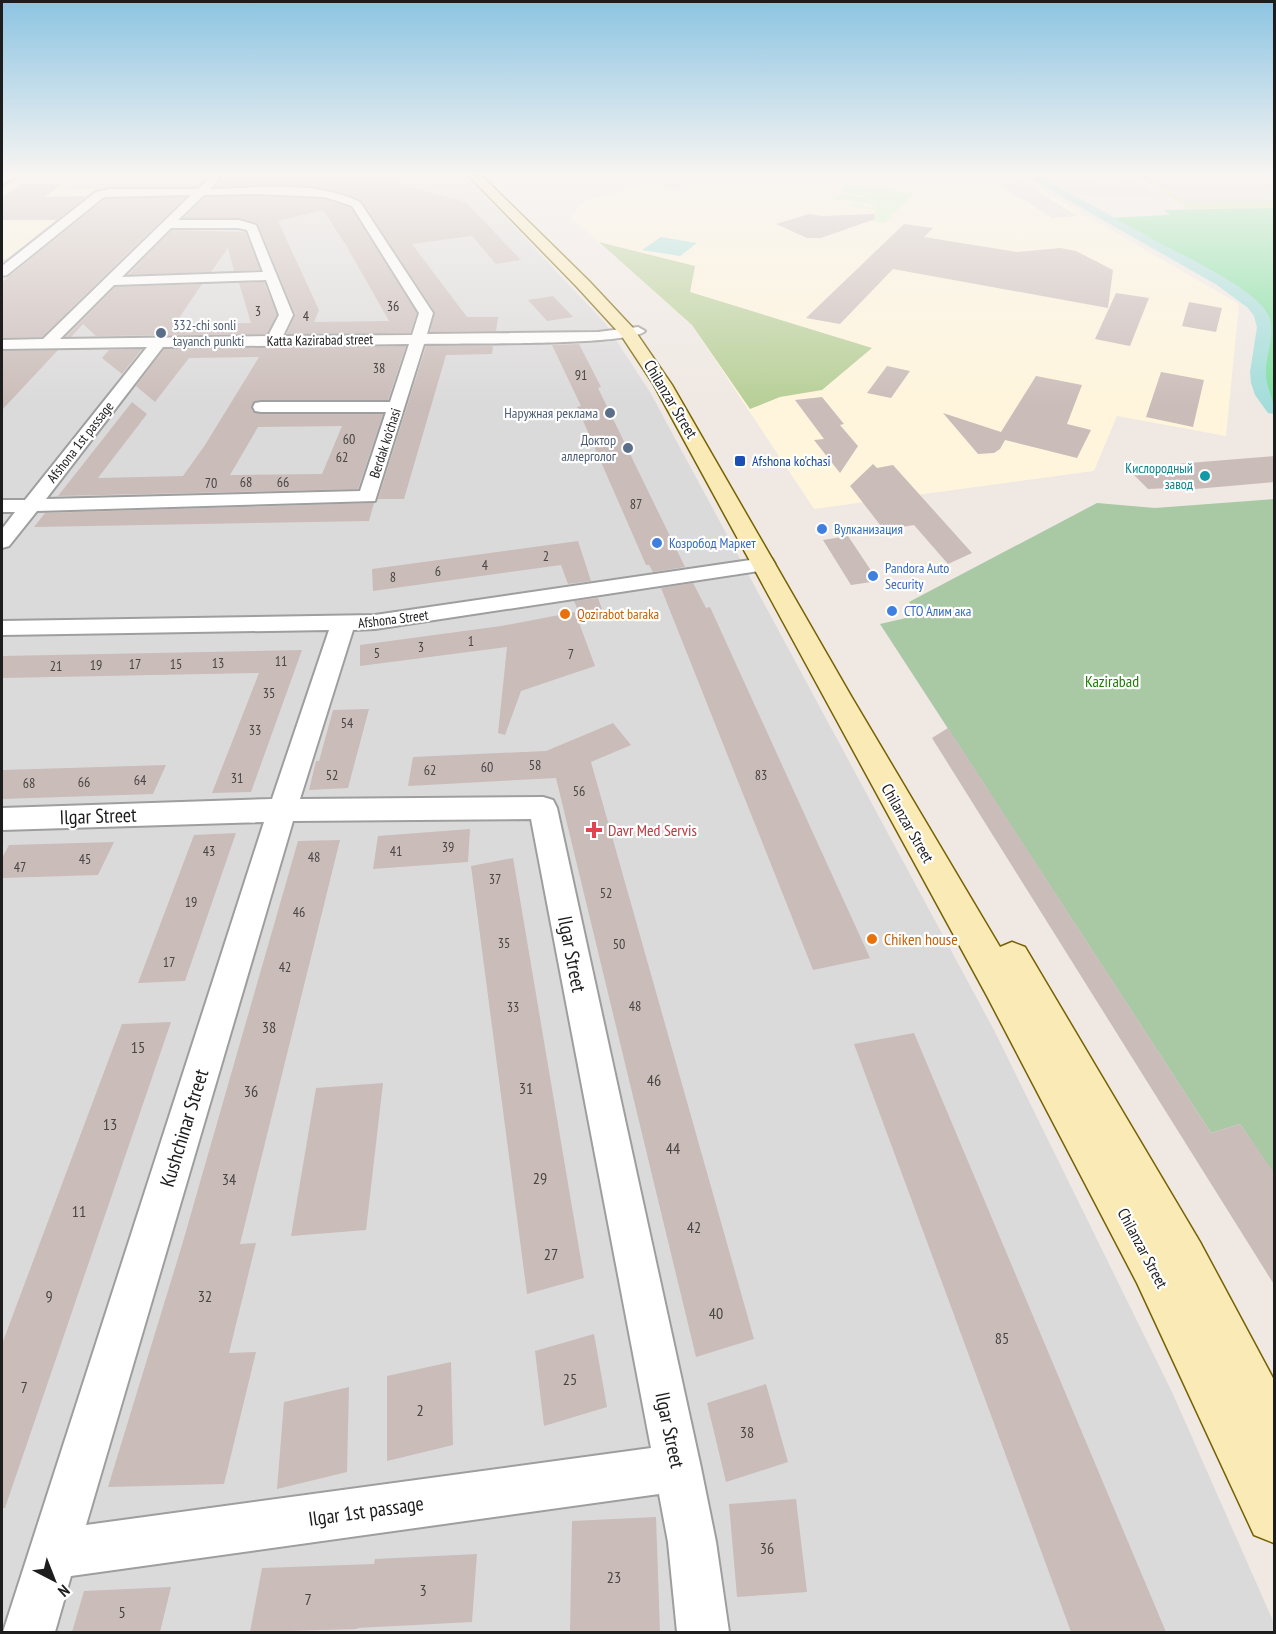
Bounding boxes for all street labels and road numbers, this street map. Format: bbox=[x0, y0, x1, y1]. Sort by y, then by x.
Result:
street label: Katta Kazirabad street bbox=[267, 330, 374, 350]
street label: Chilanzar Street bbox=[640, 356, 703, 442]
street label: Afshona 1st passage bbox=[43, 398, 117, 486]
street label: Berdak ko'chasi bbox=[365, 406, 405, 480]
street label: Afshona Street bbox=[357, 606, 429, 632]
street label: Chilanzar Street bbox=[877, 780, 939, 867]
street label: Ilgar Street bbox=[59, 802, 137, 830]
street label: Ilgar Street bbox=[552, 914, 592, 995]
street label: Kushchinar Street bbox=[154, 1065, 214, 1190]
street label: Chilanzar Street bbox=[1113, 1204, 1173, 1292]
street label: Ilgar Street bbox=[649, 1390, 691, 1471]
street label: Ilgar 1st passage bbox=[307, 1490, 425, 1532]

